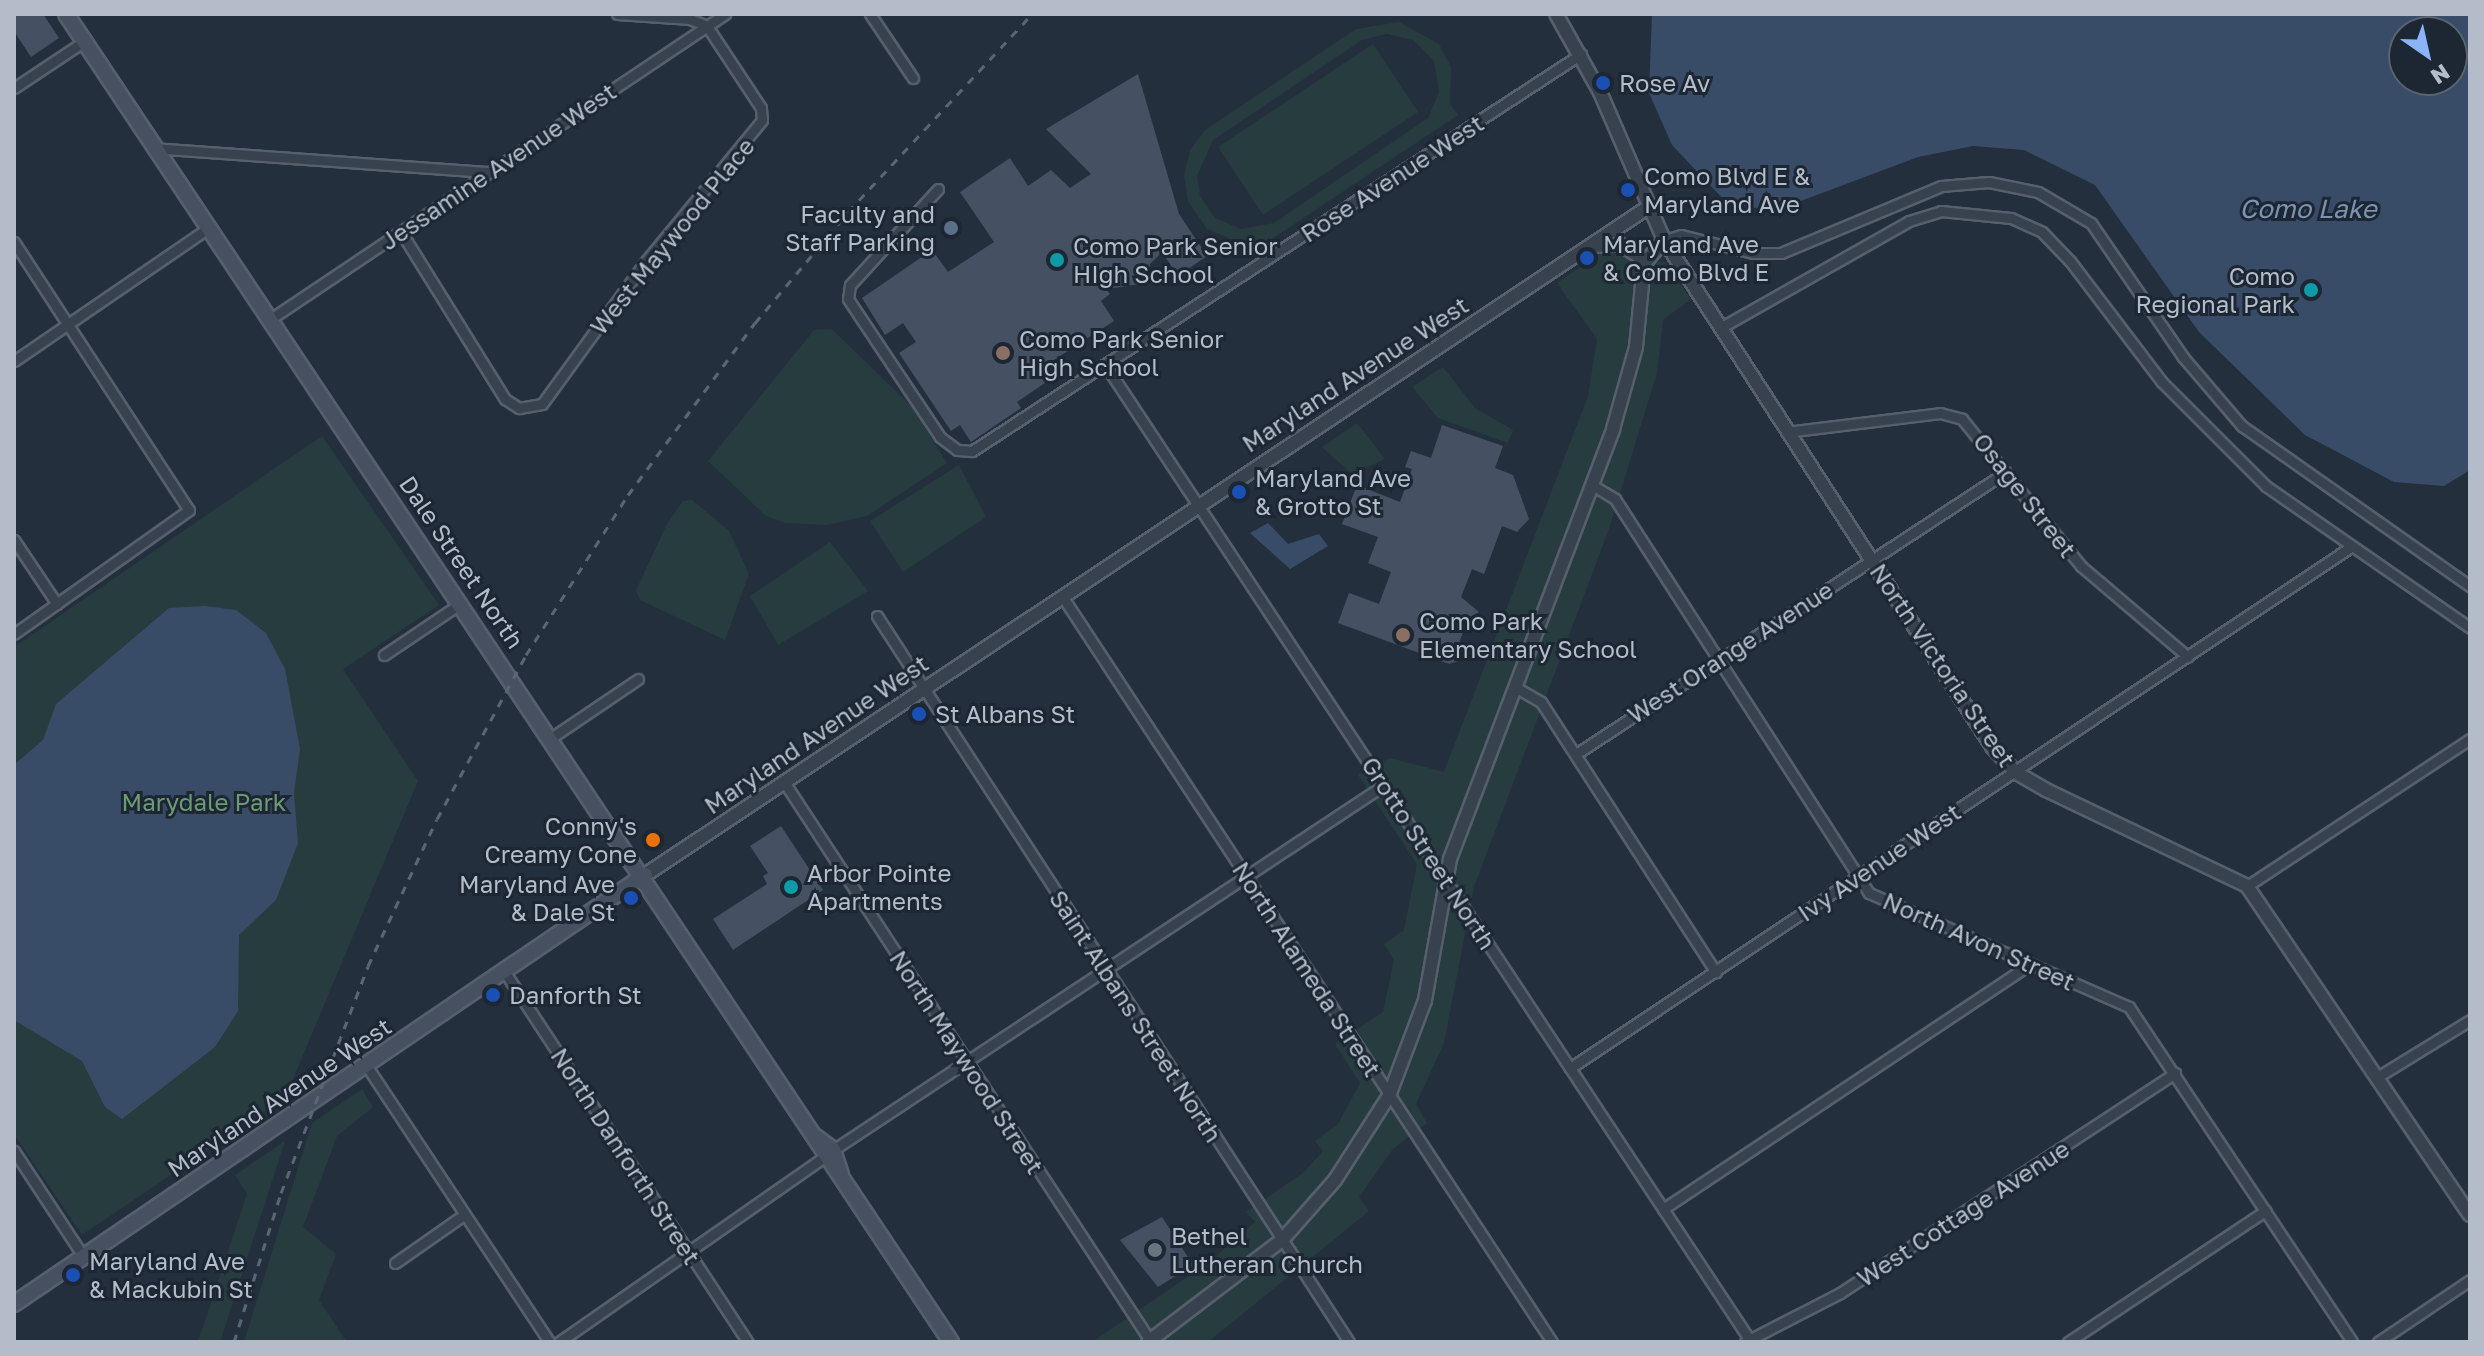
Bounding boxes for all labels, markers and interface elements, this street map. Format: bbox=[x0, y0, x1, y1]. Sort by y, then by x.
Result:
north arrow bbox=[2388, 16, 2468, 96]
text: N bbox=[2426, 59, 2455, 91]
place label: Rose Av bbox=[1619, 69, 1710, 97]
marker: Rose Av bbox=[1594, 74, 1612, 92]
street label: Jessamine Avenue West bbox=[375, 76, 621, 256]
street label: Rose Avenue West bbox=[1295, 108, 1489, 248]
street label: West Maywood Place bbox=[584, 132, 760, 340]
place label: Como Blvd E & Maryland Ave bbox=[1644, 162, 1810, 218]
marker: Como Blvd E & Maryland Ave bbox=[1619, 181, 1637, 199]
water label: Como Lake bbox=[2239, 193, 2377, 225]
place label: Faculty and Staff Parking bbox=[785, 200, 935, 256]
marker: Faculty and Staff Parking bbox=[942, 219, 960, 237]
place label: Maryland Ave & Como Blvd E bbox=[1603, 230, 1769, 286]
place label: Como Park Senior HIgh School bbox=[1073, 232, 1278, 288]
marker: Maryland Ave & Como Blvd E bbox=[1578, 249, 1596, 267]
marker: Como Park Senior HIgh School bbox=[1048, 251, 1066, 269]
place label: Como Regional Park bbox=[2135, 262, 2295, 318]
marker: Como Regional Park bbox=[2302, 281, 2320, 299]
street label: Maryland Avenue West bbox=[1237, 290, 1473, 458]
place label: Como Park Senior High School bbox=[1019, 325, 1224, 381]
marker: Como Park Senior High School bbox=[994, 344, 1012, 362]
street label: Osage Street bbox=[1968, 427, 2082, 563]
place label: Maryland Ave & Grotto St bbox=[1255, 464, 1411, 520]
street label: Dale Street North bbox=[394, 470, 530, 654]
marker: Maryland Ave & Grotto St bbox=[1230, 483, 1248, 501]
street label: North Victoria Street bbox=[1864, 558, 2022, 772]
street label: West Orange Avenue bbox=[1622, 575, 1838, 729]
place label: Como Park Elementary School bbox=[1419, 607, 1637, 663]
marker: Como Park Elementary School bbox=[1394, 626, 1412, 644]
street label: Maryland Avenue West bbox=[699, 648, 933, 820]
place label: St Albans St bbox=[935, 700, 1075, 728]
marker: St Albans St bbox=[910, 705, 928, 723]
street label: Grotto Street North bbox=[1356, 751, 1502, 955]
park label: Marydale Park bbox=[122, 788, 286, 816]
street label: Ivy Avenue West bbox=[1792, 797, 1966, 927]
place label: Conny's Creamy Cone bbox=[484, 812, 637, 868]
marker: Conny's Creamy Cone bbox=[644, 831, 662, 849]
street label: North Alameda Street bbox=[1227, 856, 1387, 1082]
place label: Arbor Pointe Apartments bbox=[807, 859, 951, 915]
place label: Maryland Ave & Dale St bbox=[459, 870, 615, 926]
marker: Arbor Pointe Apartments bbox=[782, 878, 800, 896]
street label: Saint Albans Street North bbox=[1044, 885, 1228, 1147]
street label: North Avon Street bbox=[1879, 886, 2079, 996]
marker: Maryland Ave & Dale St bbox=[622, 889, 640, 907]
street label: North Maywood Street bbox=[884, 945, 1050, 1179]
place label: Danforth St bbox=[509, 981, 642, 1009]
marker: Danforth St bbox=[484, 986, 502, 1004]
street label: Maryland Avenue West bbox=[162, 1011, 396, 1183]
street label: North Danforth Street bbox=[545, 1042, 707, 1270]
street label: West Cottage Avenue bbox=[1852, 1134, 2074, 1292]
place label: Bethel Lutheran Church bbox=[1171, 1222, 1363, 1278]
marker: Bethel Lutheran Church bbox=[1146, 1241, 1164, 1259]
place label: Maryland Ave & Mackubin St bbox=[89, 1247, 253, 1303]
marker: Maryland Ave & Mackubin St bbox=[64, 1266, 82, 1284]

